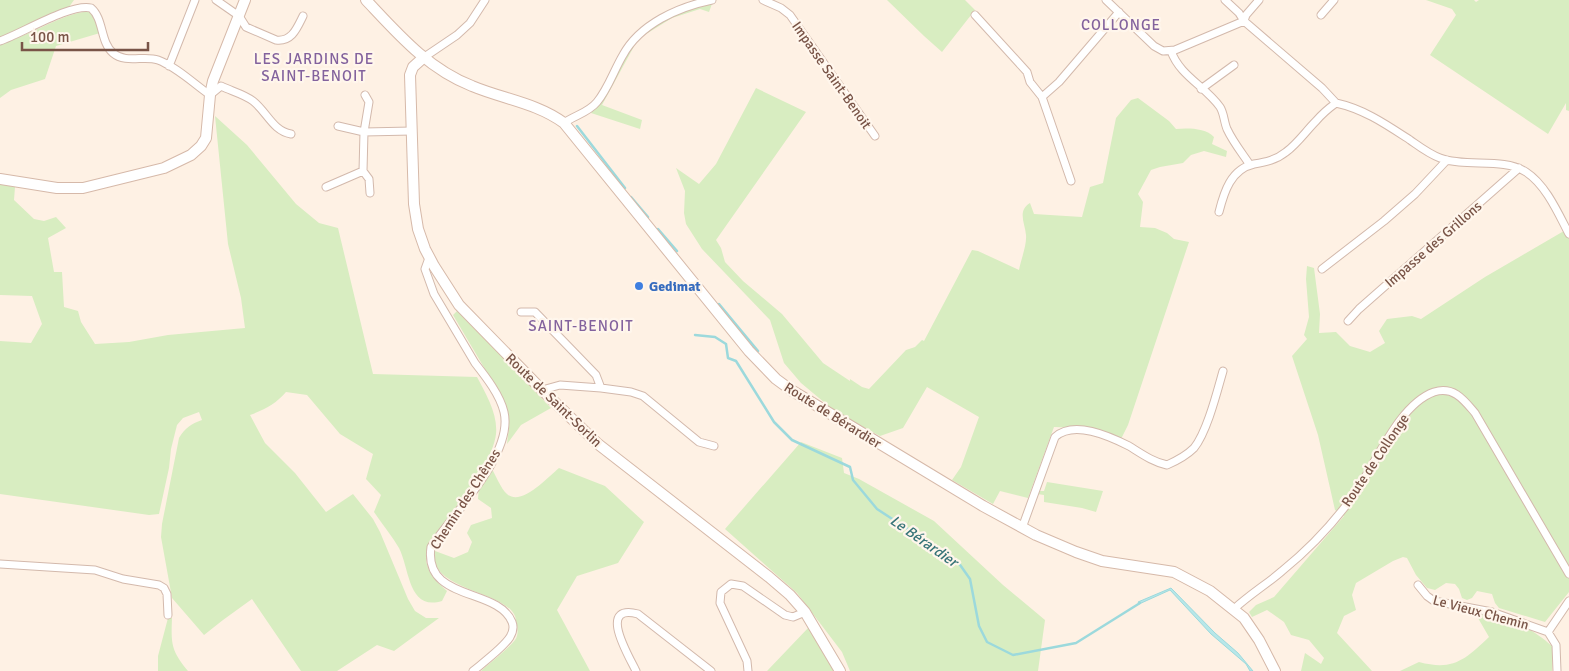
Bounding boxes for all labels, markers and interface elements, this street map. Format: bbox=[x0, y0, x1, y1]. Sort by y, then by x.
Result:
district label: COLLONGE bbox=[1081, 16, 1161, 34]
street label: Impasse Saint-Benoit bbox=[788, 18, 875, 132]
scale bar bbox=[22, 20, 149, 52]
text: 100 m bbox=[30, 28, 70, 46]
district label: LES JARDINS DE SAINT-BENOIT bbox=[254, 50, 374, 85]
street label: Impasse des Grillons bbox=[1381, 198, 1485, 291]
place label: Gedimat bbox=[649, 278, 701, 295]
marker: Gedimat bbox=[633, 280, 645, 292]
district label: SAINT-BENOIT bbox=[528, 317, 634, 335]
street label: Route de Saint-Sorlin bbox=[502, 350, 605, 451]
street label: Route de Bérardier bbox=[781, 379, 885, 453]
street label: Route de Collonge bbox=[1338, 411, 1413, 510]
street label: Chemin des Chênes bbox=[427, 446, 504, 553]
water label: Le Bérardier bbox=[887, 511, 963, 572]
street label: Le Vieux Chemin bbox=[1431, 591, 1531, 633]

